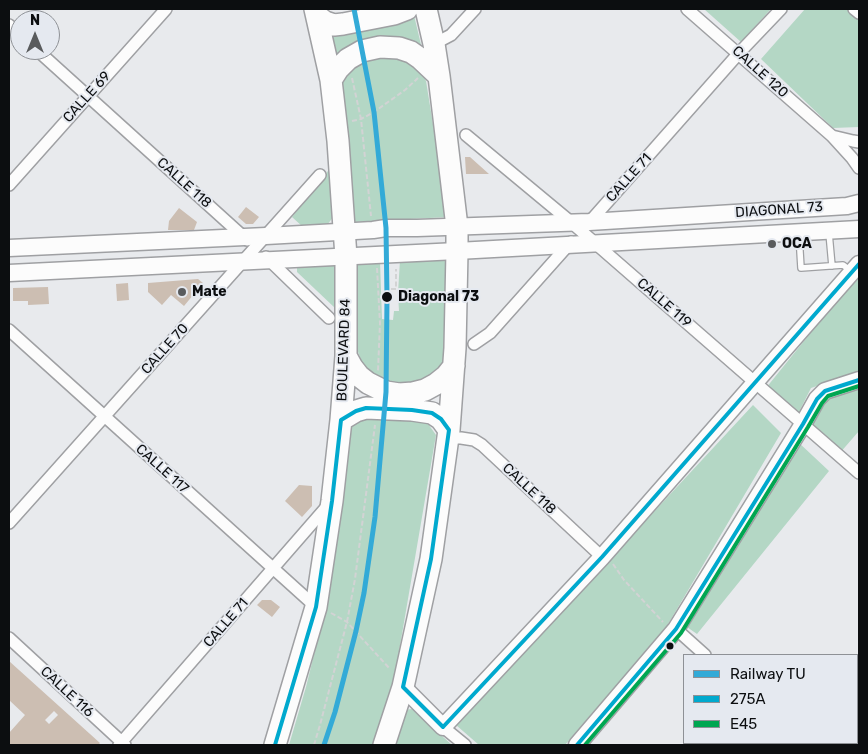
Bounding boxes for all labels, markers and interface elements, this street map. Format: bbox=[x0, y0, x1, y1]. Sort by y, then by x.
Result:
north arrow bbox=[10, 10, 60, 60]
text: N bbox=[30, 12, 40, 29]
street label: CALLE 120 bbox=[729, 43, 791, 101]
street label: CALLE 69 bbox=[60, 68, 114, 126]
street label: CALLE 71 bbox=[603, 150, 655, 206]
street label: CALLE 118 bbox=[153, 154, 215, 212]
street label: DIAGONAL 73 bbox=[735, 199, 823, 221]
place label: OCA bbox=[782, 236, 812, 252]
marker: OCA bbox=[766, 238, 778, 250]
street label: CALLE 119 bbox=[633, 275, 695, 331]
place label: Mate bbox=[192, 284, 227, 300]
marker: Mate bbox=[176, 286, 188, 298]
place label: Diagonal 73 bbox=[398, 289, 479, 305]
marker: Diagonal 73 bbox=[380, 290, 394, 304]
street label: BOULEVARD 84 bbox=[334, 298, 354, 402]
street label: CALLE 70 bbox=[138, 320, 192, 378]
street label: CALLE 117 bbox=[132, 441, 192, 497]
street label: CALLE 118 bbox=[499, 460, 559, 518]
street label: CALLE 71 bbox=[200, 595, 252, 651]
unlabelled marker bbox=[665, 641, 675, 651]
legend bbox=[683, 654, 858, 744]
street label: CALLE 116 bbox=[37, 663, 97, 721]
text: Railway TU bbox=[730, 665, 806, 683]
text: 275A bbox=[730, 690, 765, 708]
text: E45 bbox=[730, 715, 757, 733]

